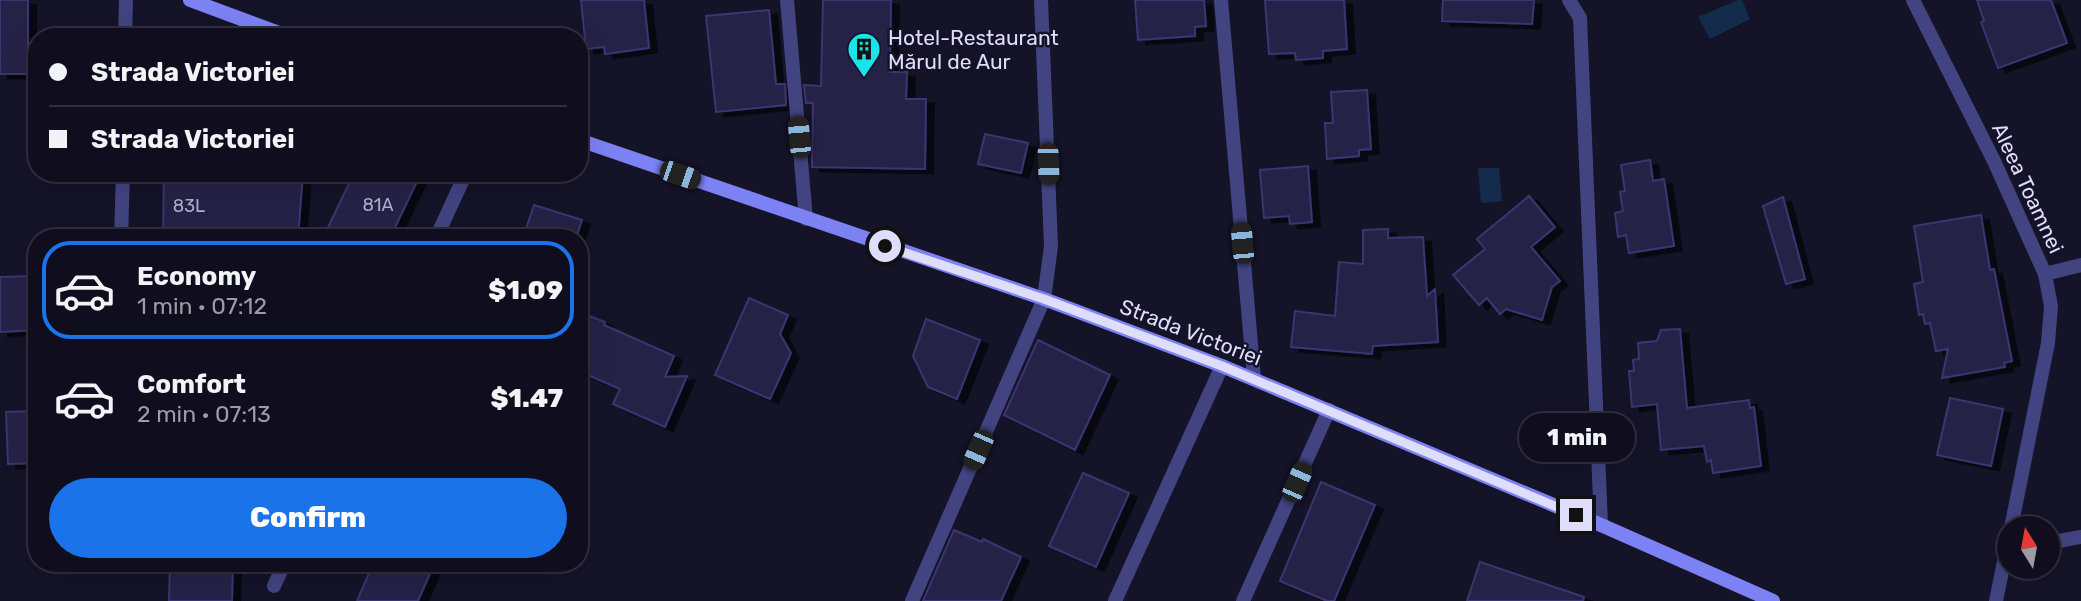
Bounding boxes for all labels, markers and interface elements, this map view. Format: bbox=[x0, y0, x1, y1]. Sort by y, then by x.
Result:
place label: Hotel-Restaurant Mărul de Aur bbox=[888, 25, 1059, 74]
building icon: Hotel-Restaurant Mărul de Aur bbox=[845, 30, 883, 79]
text: Strada Victoriei bbox=[91, 57, 295, 88]
car bbox=[787, 115, 812, 159]
street label: Aleea Toamnei bbox=[1987, 119, 2069, 257]
text: Strada Victoriei bbox=[91, 124, 295, 155]
car bbox=[1037, 143, 1060, 185]
car bbox=[657, 158, 704, 192]
house number: 81A bbox=[362, 194, 394, 216]
house number: 83L bbox=[173, 195, 205, 217]
car bbox=[1230, 221, 1255, 265]
route start bbox=[869, 230, 901, 262]
icon: car bbox=[53, 259, 116, 322]
text: Economy bbox=[137, 261, 256, 292]
text: $1.09 bbox=[488, 275, 563, 306]
text: 1 min · 07:12 bbox=[137, 292, 267, 320]
street label: Strada Victoriei bbox=[1117, 293, 1265, 371]
icon: car bbox=[53, 367, 116, 430]
text: Comfort bbox=[137, 369, 246, 400]
text: $1.47 bbox=[490, 383, 563, 414]
text: 2 min · 07:13 bbox=[137, 400, 271, 428]
callout: 1 min bbox=[1518, 414, 1634, 462]
text: 1 min bbox=[1547, 423, 1607, 451]
car bbox=[960, 427, 997, 473]
car bbox=[1279, 459, 1316, 505]
button: Confirm bbox=[49, 478, 567, 558]
route end bbox=[1560, 499, 1592, 531]
north arrow bbox=[1997, 516, 2060, 579]
map controls bbox=[1997, 516, 2060, 579]

